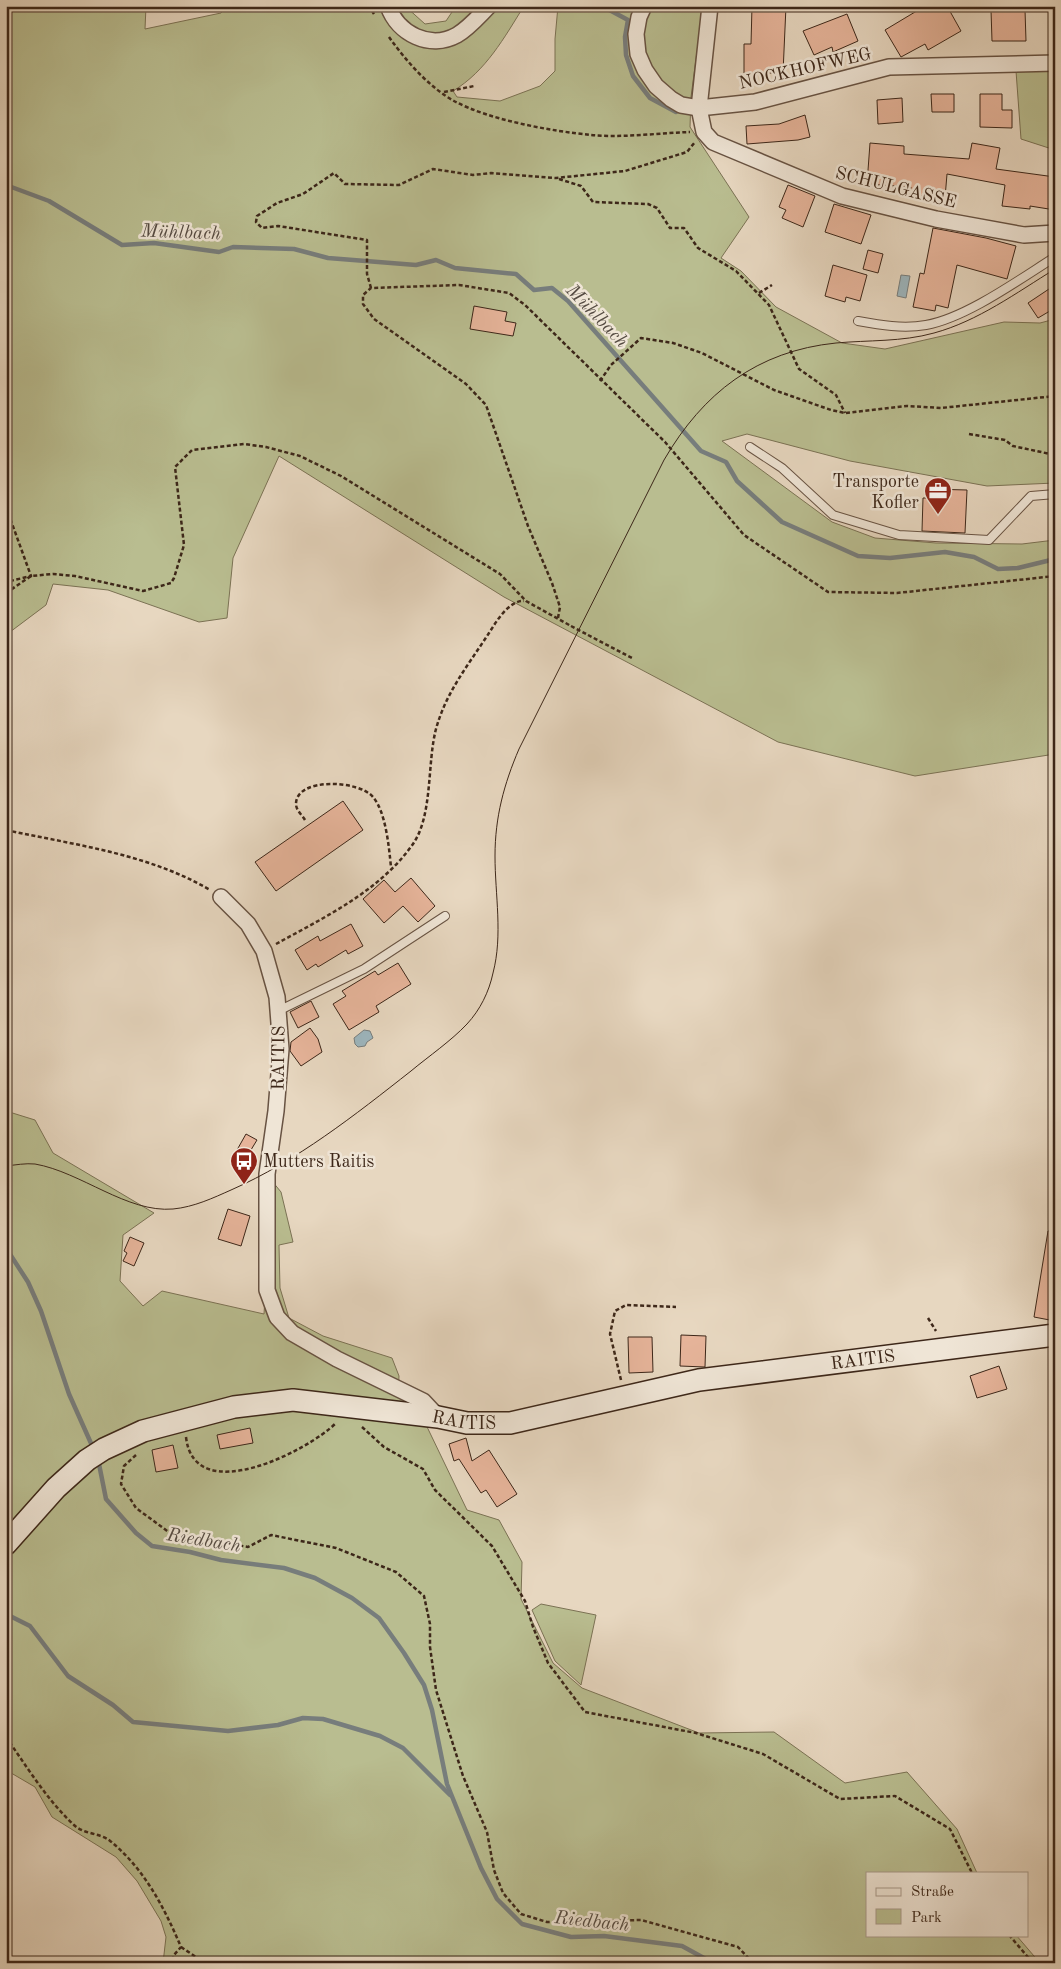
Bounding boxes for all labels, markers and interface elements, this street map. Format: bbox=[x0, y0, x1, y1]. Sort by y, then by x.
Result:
street label: NOCKHOFWEG bbox=[737, 45, 873, 93]
street label: SCHULGASSE bbox=[833, 164, 958, 212]
water label: Mühlbach bbox=[140, 223, 222, 244]
water label: Mühlbach bbox=[561, 281, 631, 352]
place label: Transporte Kofler bbox=[832, 473, 920, 512]
office icon: Transporte Kofler bbox=[923, 476, 953, 515]
street label: RAITIS bbox=[269, 1025, 289, 1091]
bus stop icon: Mutters Raitis bbox=[229, 1146, 259, 1185]
place label: Mutters Raitis bbox=[263, 1153, 375, 1171]
street label: RAITIS bbox=[830, 1347, 896, 1373]
street label: RAITIS bbox=[430, 1408, 496, 1433]
water label: Riedbach bbox=[164, 1526, 242, 1557]
legend bbox=[866, 1872, 1028, 1936]
text: Straße bbox=[911, 1885, 954, 1900]
water label: Riedbach bbox=[552, 1909, 630, 1936]
text: Park bbox=[911, 1911, 942, 1926]

